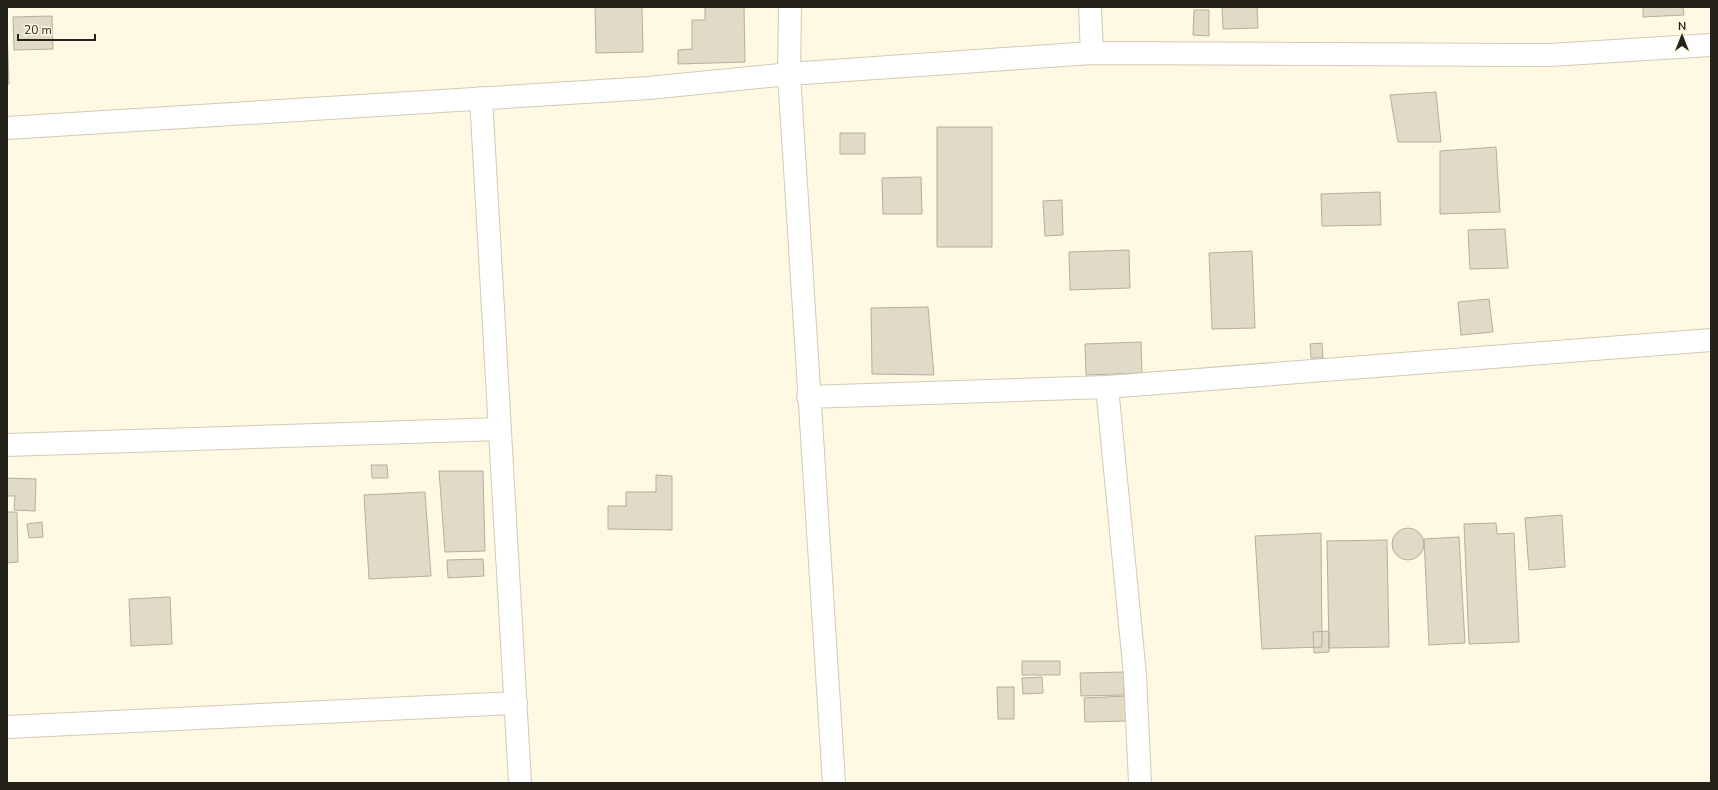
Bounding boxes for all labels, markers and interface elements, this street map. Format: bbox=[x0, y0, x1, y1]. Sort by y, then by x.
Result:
scale bar bbox=[18, 16, 95, 42]
north arrow bbox=[1662, 16, 1702, 56]
text: N bbox=[1678, 19, 1686, 34]
text: 20 m bbox=[24, 22, 52, 38]

